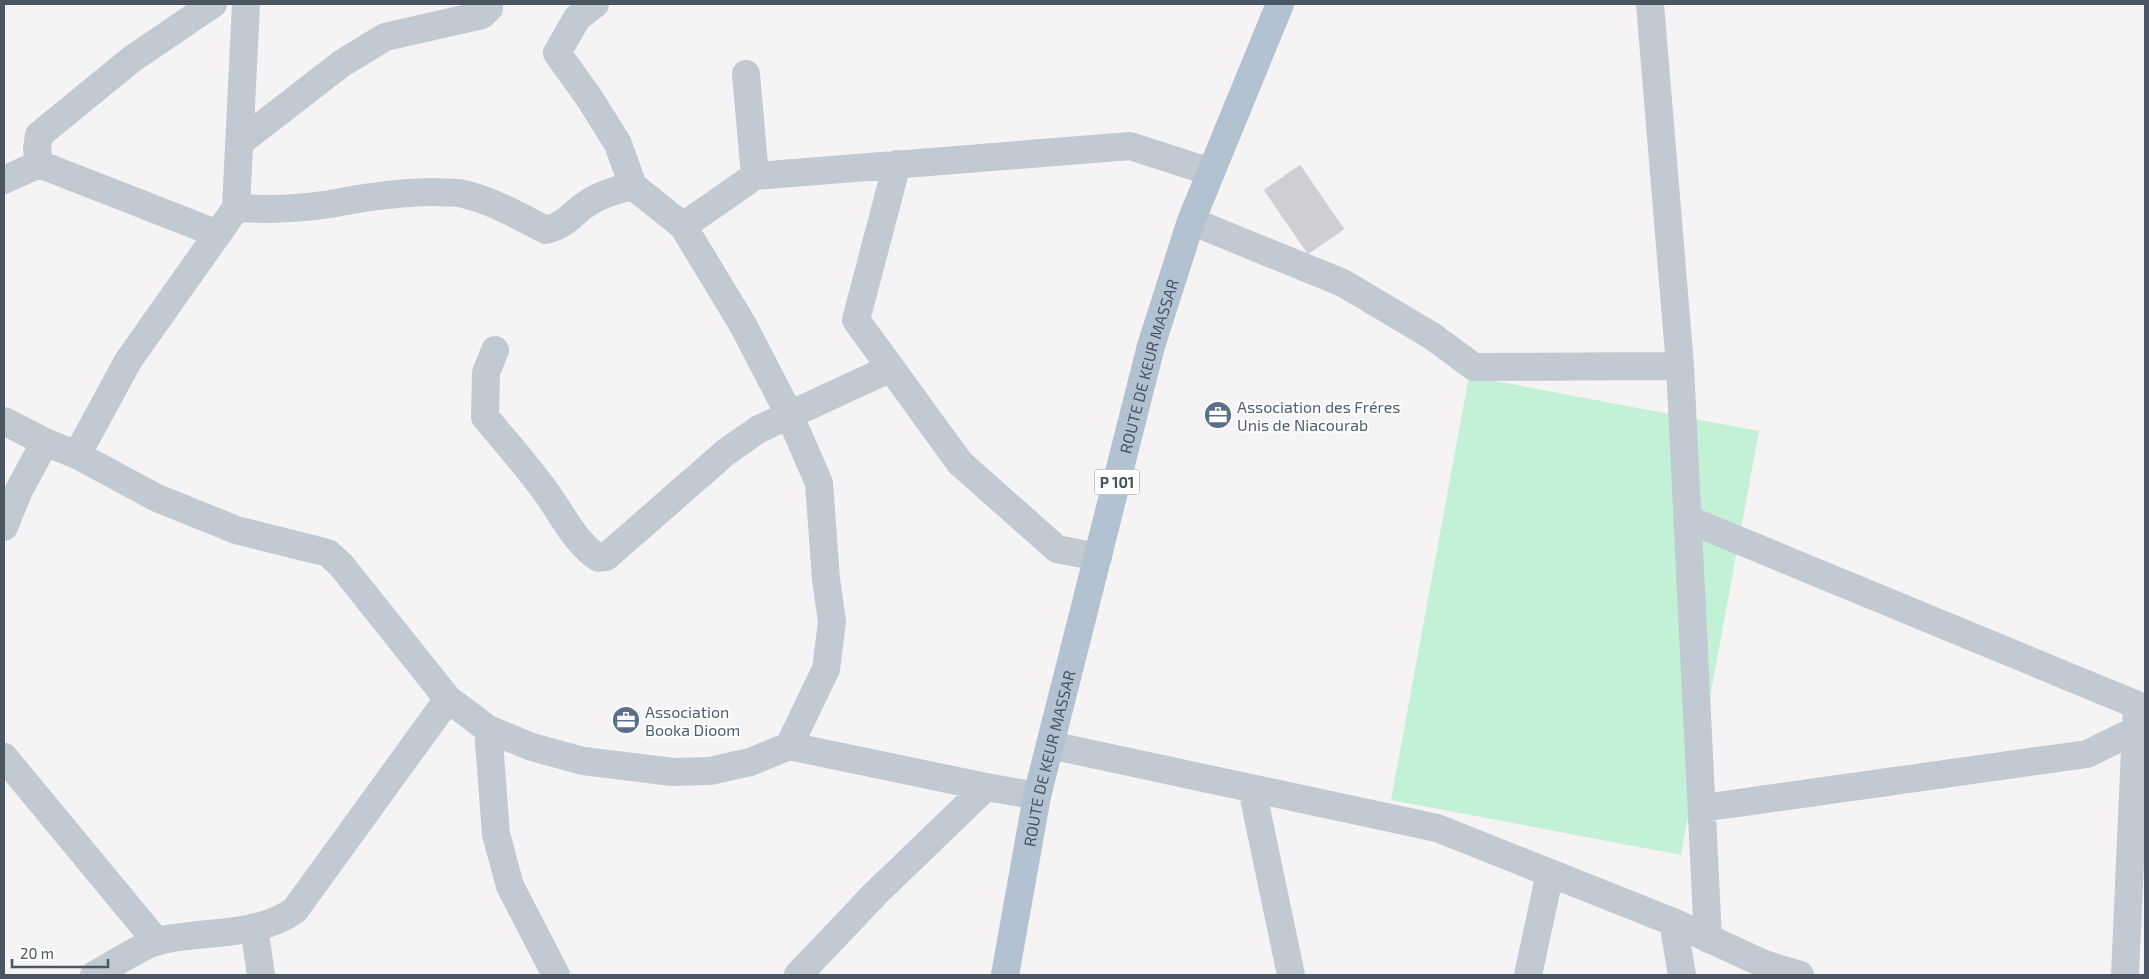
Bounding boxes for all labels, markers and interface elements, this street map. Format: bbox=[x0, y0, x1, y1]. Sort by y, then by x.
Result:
street label: ROUTE DE KEUR MASSAR bbox=[1115, 276, 1181, 455]
place label: Association des Fréres Unis de Niacourab bbox=[1237, 397, 1400, 434]
office icon: Association des Fréres Unis de Niacourab bbox=[1203, 400, 1233, 430]
road number: P 101 bbox=[1094, 470, 1140, 494]
street label: ROUTE DE KEUR MASSAR bbox=[1019, 668, 1078, 848]
place label: Association Booka Dioom bbox=[645, 702, 740, 739]
office icon: Association Booka Dioom bbox=[611, 705, 641, 735]
scale bar bbox=[12, 936, 109, 968]
text: 20 m bbox=[20, 944, 54, 962]

